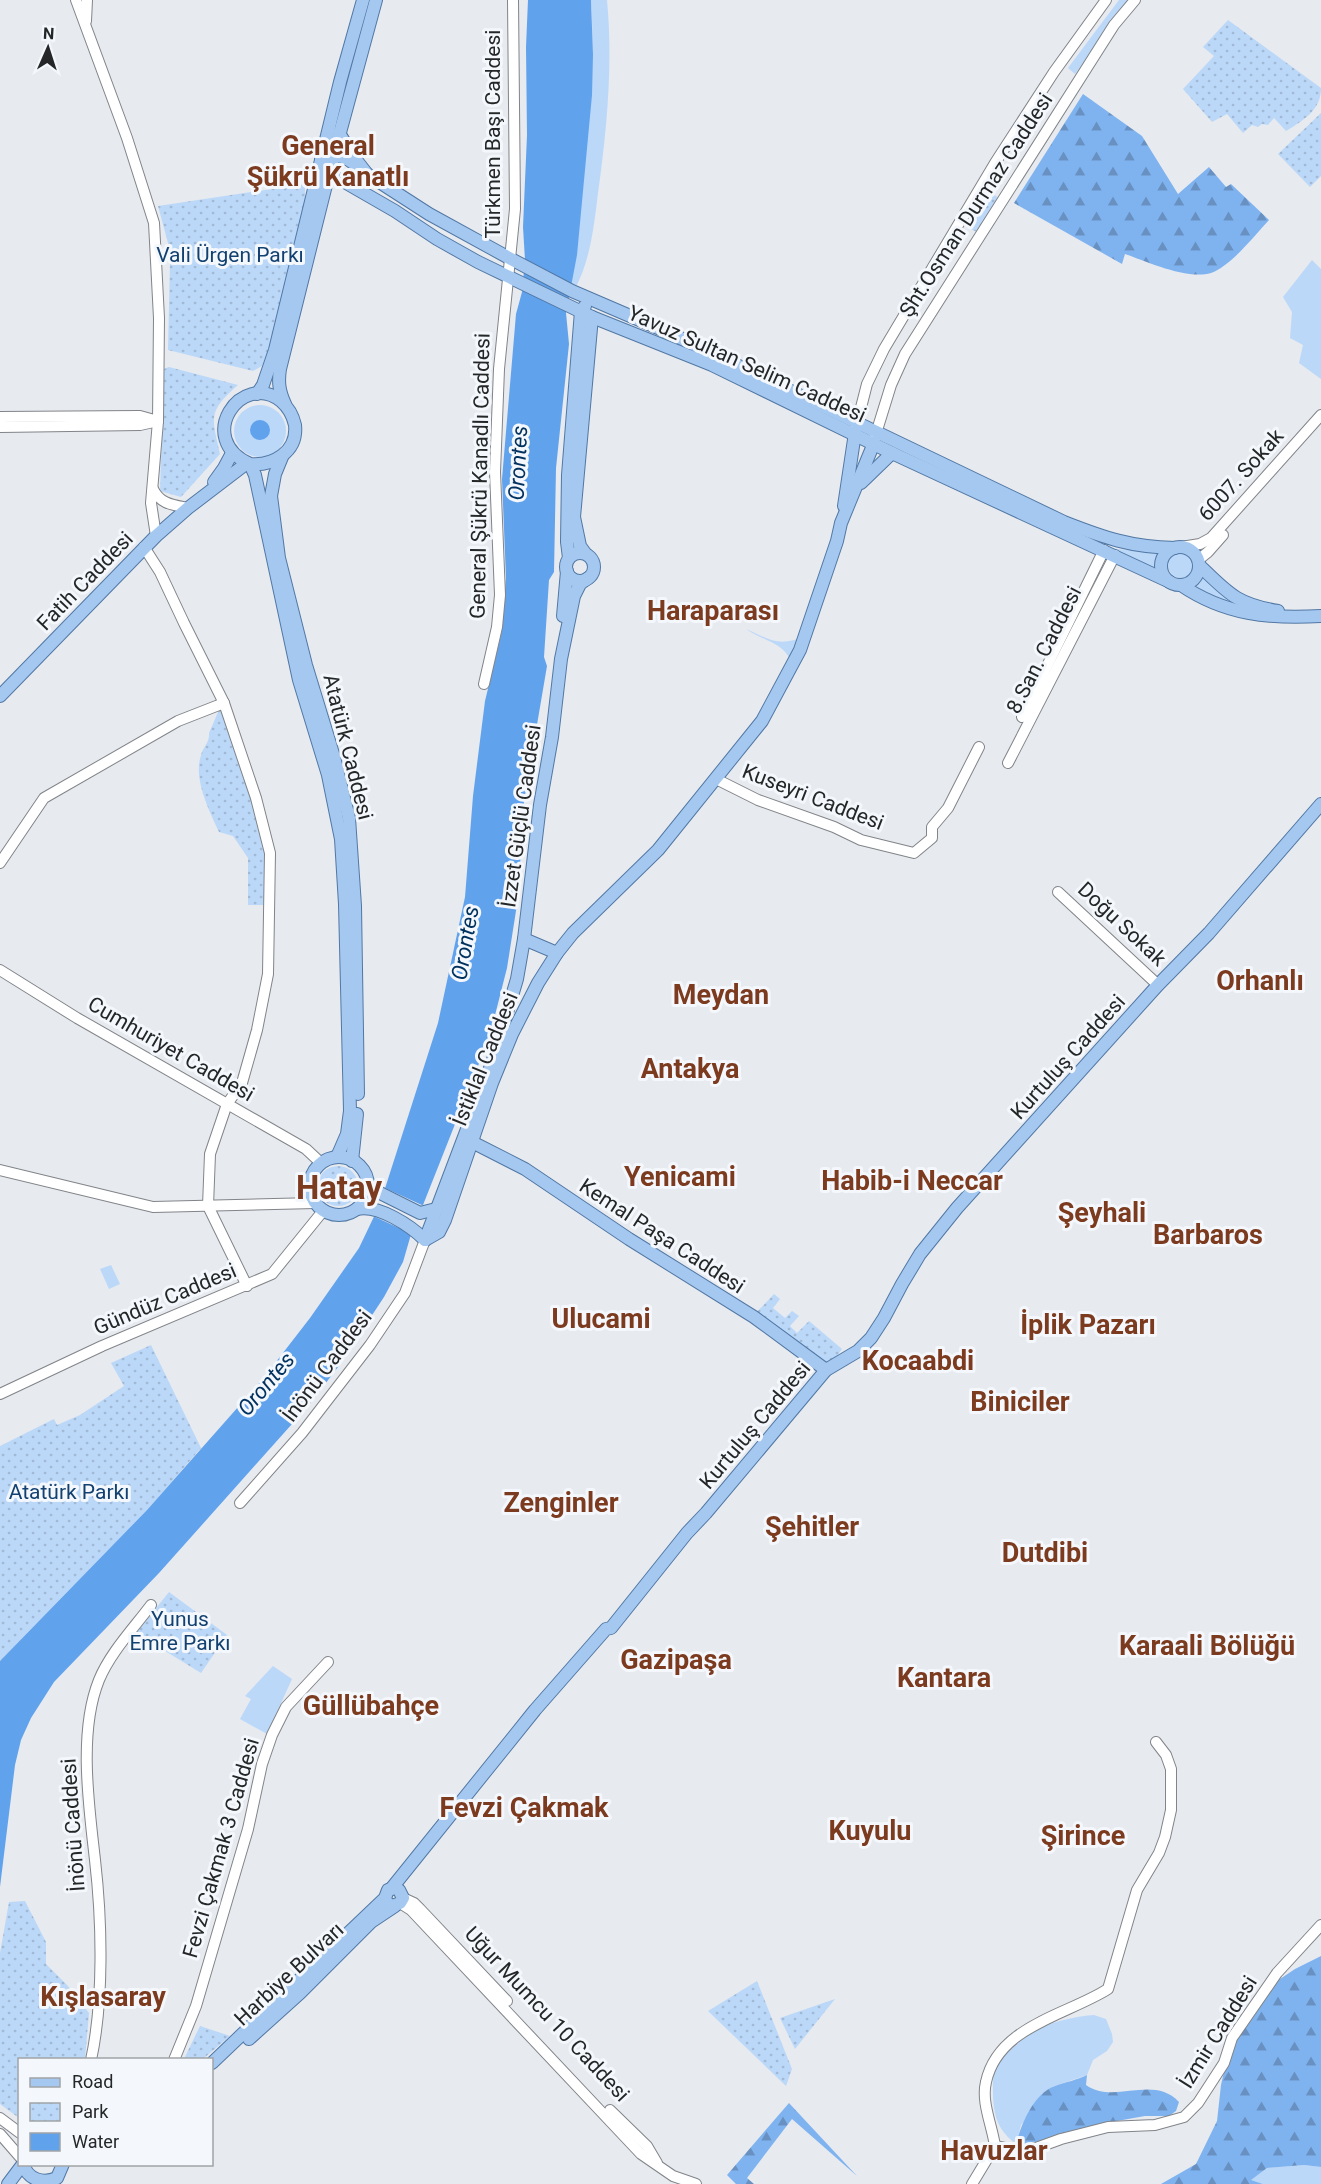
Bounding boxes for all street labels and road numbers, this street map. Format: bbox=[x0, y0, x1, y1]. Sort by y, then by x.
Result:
street label: Türkmen Başı Caddesi bbox=[481, 30, 505, 238]
street label: Şht.Osman Durmaz Caddesi bbox=[895, 89, 1057, 321]
street label: Yavuz Sultan Selim Caddesi bbox=[624, 301, 870, 427]
street label: General Şükrü Kanadlı Caddesi bbox=[466, 333, 494, 619]
street label: 6007. Sokak bbox=[1194, 424, 1289, 526]
street label: Fatih Caddesi bbox=[32, 527, 138, 635]
street label: 8.San. Caddesi bbox=[1002, 582, 1086, 718]
street label: Atatürk Caddesi bbox=[318, 672, 378, 822]
street label: İzzet Güçlü Caddesi bbox=[496, 723, 546, 909]
street label: Kuseyri Caddesi bbox=[739, 759, 887, 835]
street label: Doğu Sokak bbox=[1073, 877, 1171, 971]
street label: İstiklal Caddesi bbox=[447, 989, 523, 1129]
street label: Kurtuluş Caddesi bbox=[1006, 990, 1130, 1124]
street label: Cumhuriyet Caddesi bbox=[84, 992, 258, 1106]
street label: Kemal Paşa Caddesi bbox=[575, 1174, 749, 1298]
street label: Gündüz Caddesi bbox=[90, 1258, 240, 1340]
street label: İnönü Caddesi bbox=[277, 1305, 377, 1427]
street label: Kurtuluş Caddesi bbox=[695, 1356, 815, 1494]
street label: Fevzi Çakmak 3 Caddesi bbox=[178, 1735, 264, 1961]
street label: İnönü Caddesi bbox=[56, 1758, 90, 1892]
street label: Harbiye Bulvarı bbox=[230, 1917, 348, 2031]
street label: Uğur Mumcu 10 Caddesi bbox=[460, 1922, 634, 2106]
street label: İzmir Caddesi bbox=[1174, 1971, 1262, 2093]

